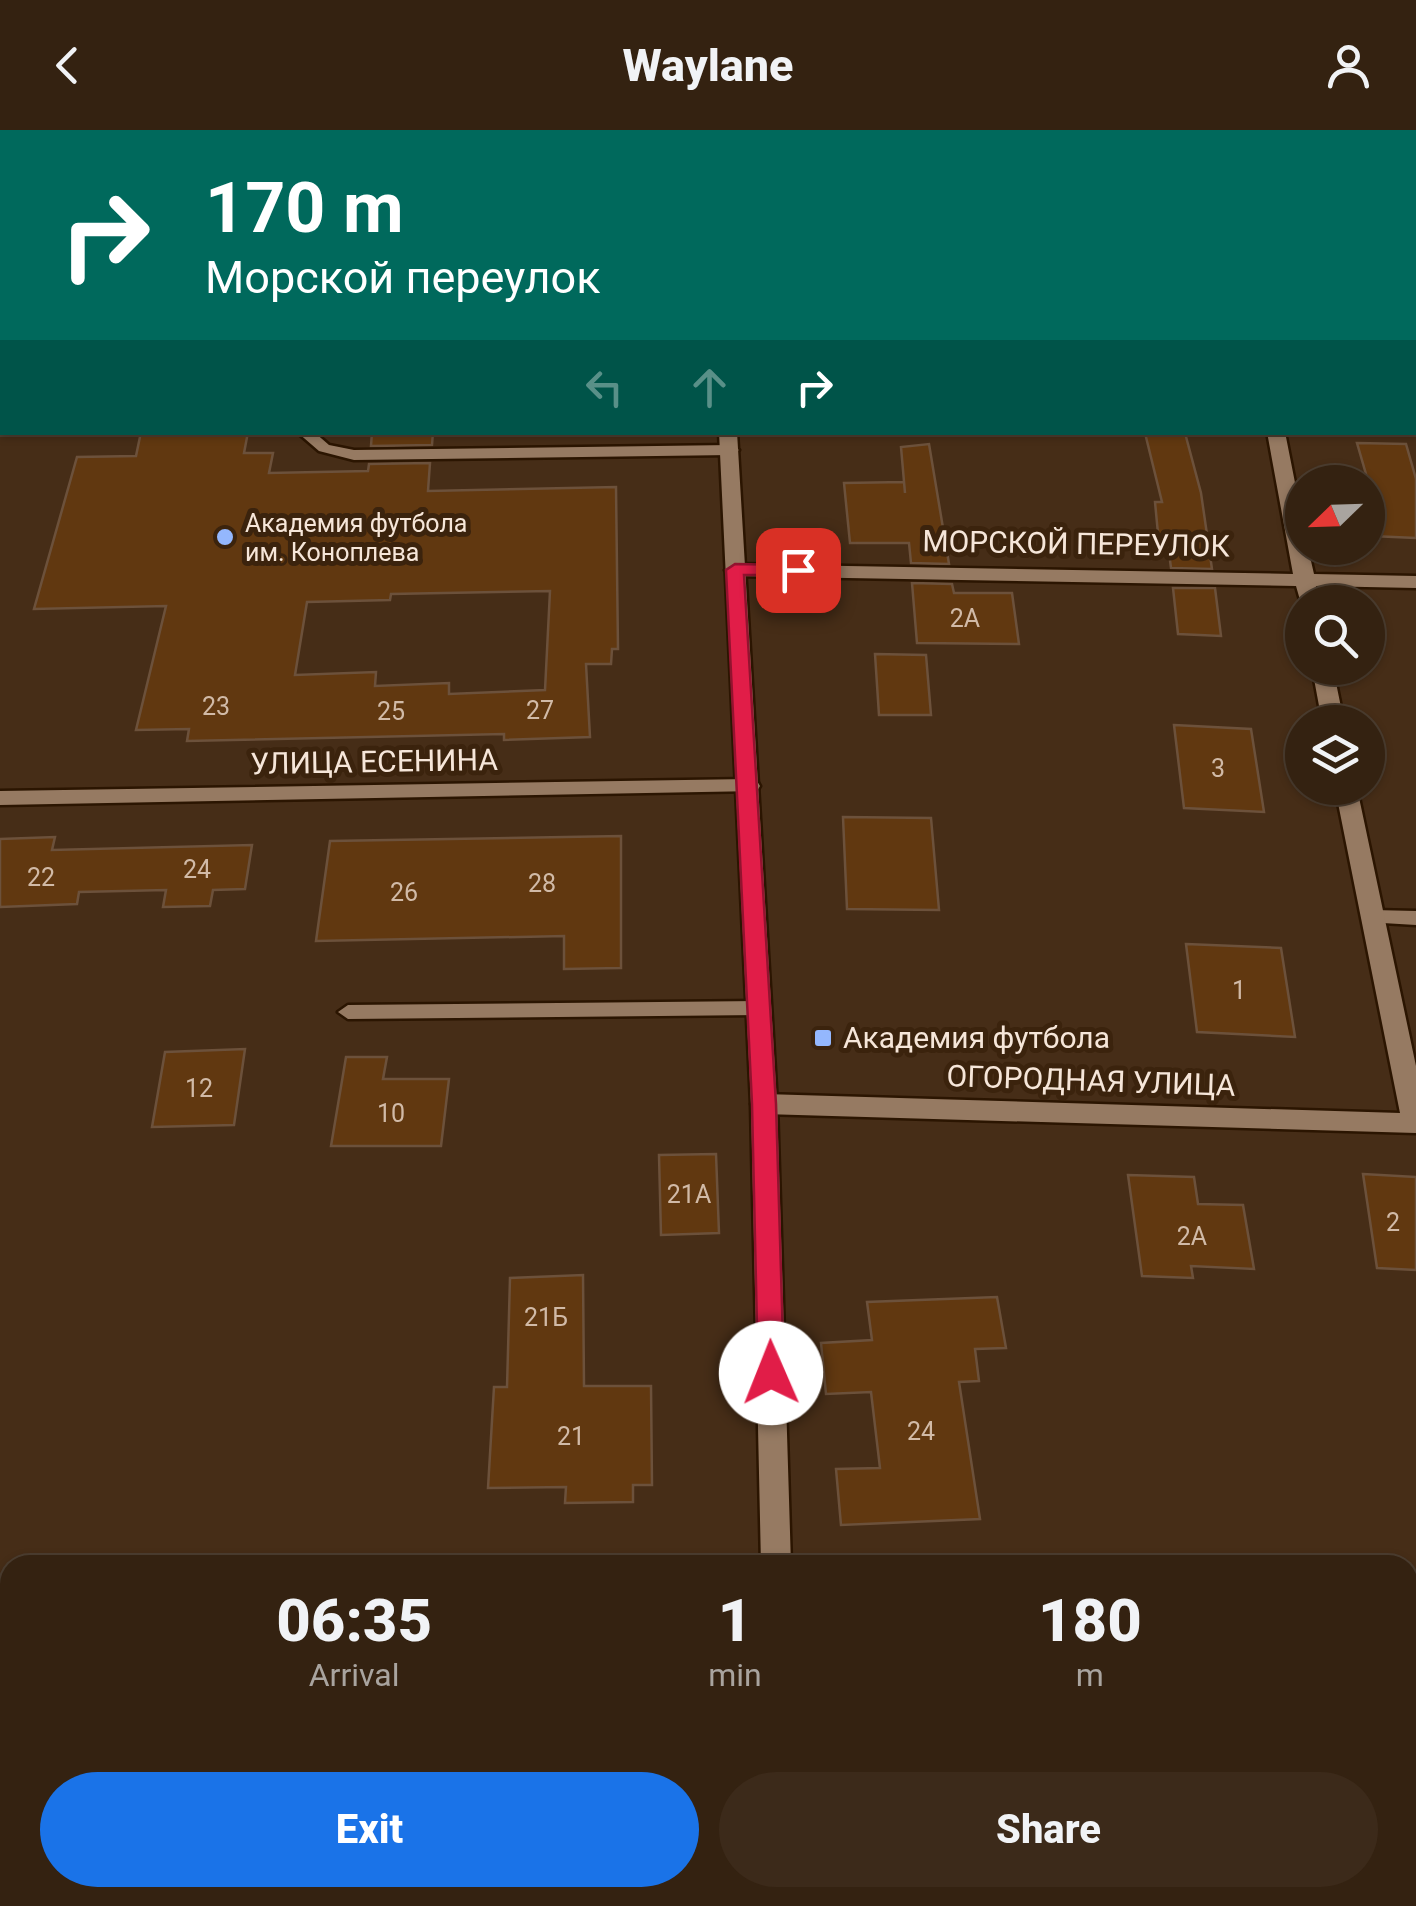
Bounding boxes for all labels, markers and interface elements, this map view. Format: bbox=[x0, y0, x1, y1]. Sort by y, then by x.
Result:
icon: back bbox=[40, 38, 95, 93]
icon: person bbox=[1321, 38, 1376, 93]
text: Waylane bbox=[622, 39, 794, 92]
text: 170 m bbox=[205, 167, 404, 249]
icon: right bbox=[40, 170, 170, 300]
text: Морской переулок bbox=[205, 251, 601, 304]
icon: left bbox=[577, 360, 632, 415]
icon: ahead bbox=[682, 360, 737, 415]
icon: right bbox=[787, 360, 842, 415]
north arrow bbox=[1285, 465, 1385, 565]
map controls bbox=[1285, 465, 1385, 805]
place label: Академия футбола им. Коноплева bbox=[245, 509, 467, 567]
street label: МОРСКОЙ ПЕРЕУЛОК bbox=[922, 523, 1231, 564]
marker: Академия футбола им. Коноплева bbox=[214, 526, 236, 548]
pin bbox=[756, 528, 841, 613]
icon: arrive bbox=[771, 543, 826, 598]
button: search bbox=[1285, 585, 1385, 685]
house number: 2А bbox=[950, 604, 980, 633]
house number: 23 bbox=[202, 692, 230, 721]
house number: 27 bbox=[526, 696, 554, 725]
house number: 25 bbox=[377, 697, 405, 726]
button: layers bbox=[1285, 705, 1385, 805]
street label: УЛИЦА ЕСЕНИНА bbox=[250, 742, 499, 781]
house number: 3 bbox=[1211, 754, 1225, 783]
house number: 24 bbox=[183, 855, 211, 884]
house number: 22 bbox=[27, 863, 55, 892]
house number: 28 bbox=[528, 869, 556, 898]
house number: 26 bbox=[390, 878, 418, 907]
house number: 1 bbox=[1232, 976, 1246, 1005]
place label: Академия футбола bbox=[843, 1020, 1110, 1055]
marker: Академия футбола bbox=[812, 1027, 834, 1049]
street label: ОГОРОДНАЯ УЛИЦА bbox=[946, 1058, 1236, 1103]
house number: 12 bbox=[185, 1074, 213, 1103]
house number: 10 bbox=[377, 1099, 405, 1128]
house number: 21А bbox=[667, 1180, 711, 1209]
house number: 2 bbox=[1386, 1208, 1400, 1237]
house number: 2А bbox=[1177, 1222, 1207, 1251]
house number: 21Б bbox=[524, 1303, 568, 1332]
position arrow bbox=[719, 1321, 823, 1425]
house number: 24 bbox=[907, 1417, 935, 1446]
house number: 21 bbox=[557, 1422, 585, 1451]
text: 06:35 bbox=[276, 1585, 432, 1656]
text: 1 bbox=[718, 1585, 752, 1656]
text: 180 bbox=[1038, 1585, 1142, 1656]
text: Arrival bbox=[309, 1656, 400, 1694]
text: min bbox=[708, 1656, 762, 1694]
text: m bbox=[1076, 1656, 1104, 1694]
button: Exit bbox=[40, 1772, 699, 1887]
button: Share bbox=[719, 1772, 1378, 1887]

